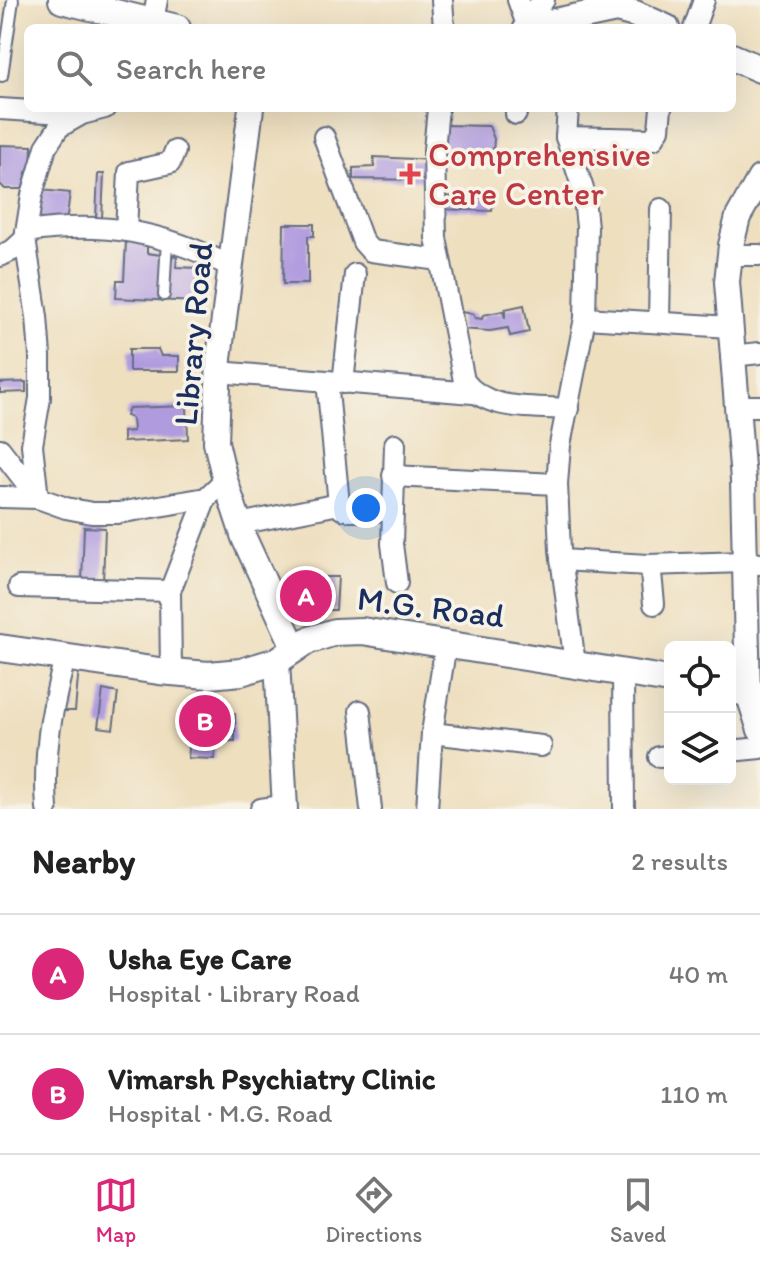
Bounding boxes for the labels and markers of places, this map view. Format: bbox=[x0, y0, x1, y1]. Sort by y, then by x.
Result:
place label: Comprehensive Care Center bbox=[428, 134, 651, 214]
marker: Comprehensive Care Center bbox=[399, 163, 421, 185]
pin: A bbox=[280, 566, 332, 626]
pin: B bbox=[179, 691, 231, 751]

